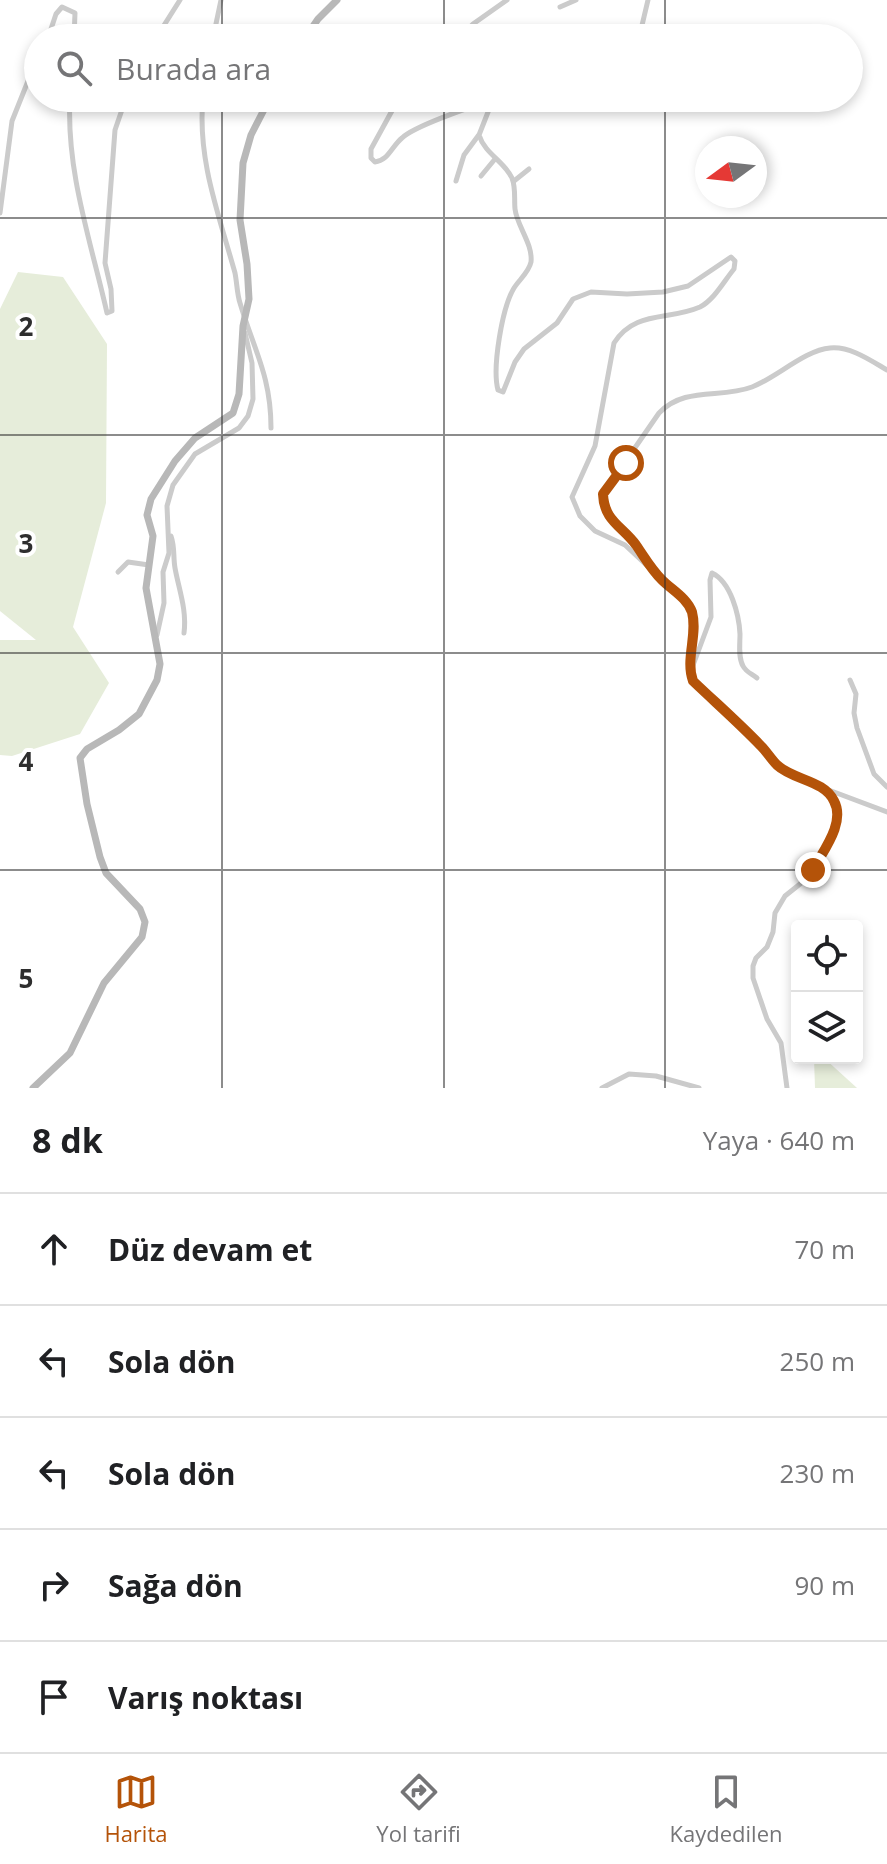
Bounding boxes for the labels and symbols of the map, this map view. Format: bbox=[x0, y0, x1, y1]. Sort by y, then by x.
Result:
north arrow bbox=[695, 136, 767, 208]
text: 2 bbox=[19, 308, 34, 344]
route start bbox=[608, 445, 644, 481]
text: 3 bbox=[19, 525, 33, 561]
text: 4 bbox=[19, 743, 34, 779]
route end bbox=[795, 852, 831, 888]
text: 5 bbox=[19, 960, 33, 996]

